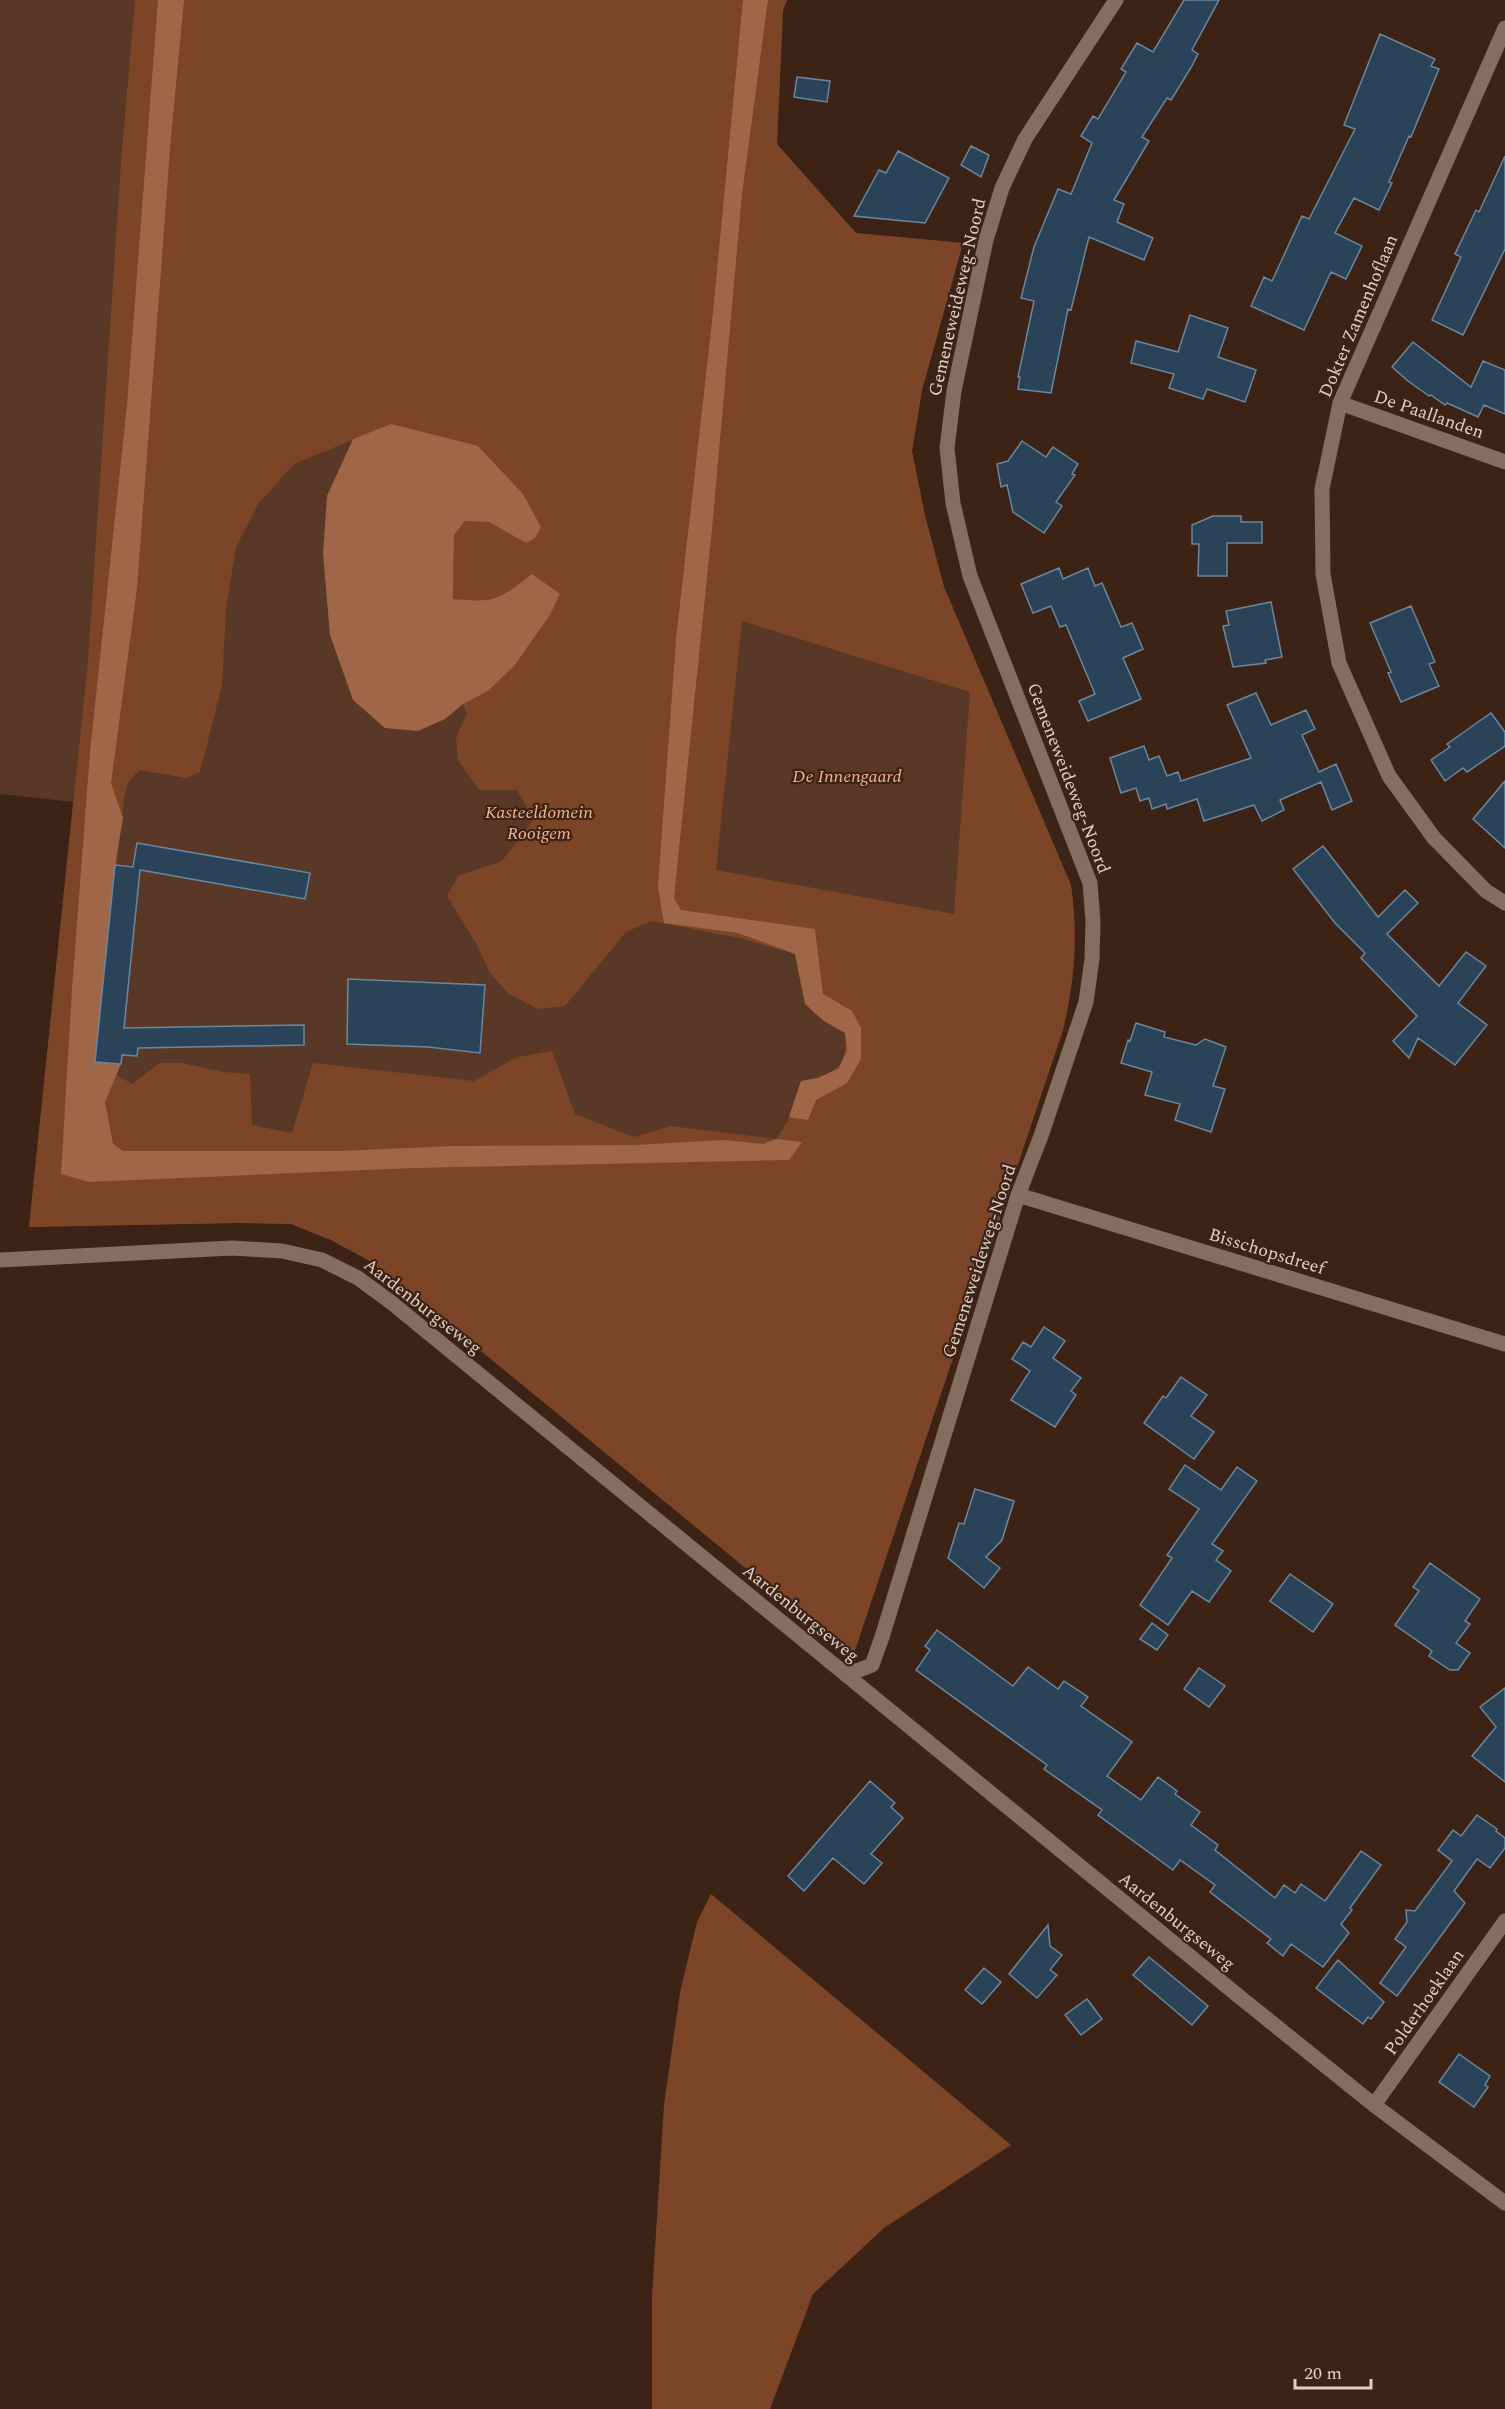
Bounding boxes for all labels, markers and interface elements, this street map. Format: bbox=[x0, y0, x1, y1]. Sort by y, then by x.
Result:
street label: Gemeneweideweg-Noord bbox=[922, 195, 993, 399]
street label: Dokter Zamenhoflaan bbox=[1312, 230, 1405, 402]
street label: De Paallanden bbox=[1370, 383, 1488, 446]
street label: Gemeneweideweg-Noord bbox=[1020, 679, 1117, 877]
park label: De Innengaard bbox=[792, 763, 902, 790]
park label: Kasteeldomein Rooigem bbox=[485, 799, 593, 847]
street label: Gemeneweideweg-Noord bbox=[935, 1161, 1024, 1362]
street label: Bisschopsdreef bbox=[1205, 1221, 1330, 1283]
street label: Aardenburgseweg bbox=[358, 1251, 488, 1361]
street label: Aardenburgseweg bbox=[736, 1558, 865, 1669]
street label: Aardenburgseweg bbox=[1112, 1866, 1241, 1977]
street label: Polderhoeklaan bbox=[1378, 1944, 1471, 2061]
scale bar bbox=[1295, 2352, 1372, 2390]
text: 20 m bbox=[1304, 2360, 1342, 2387]

